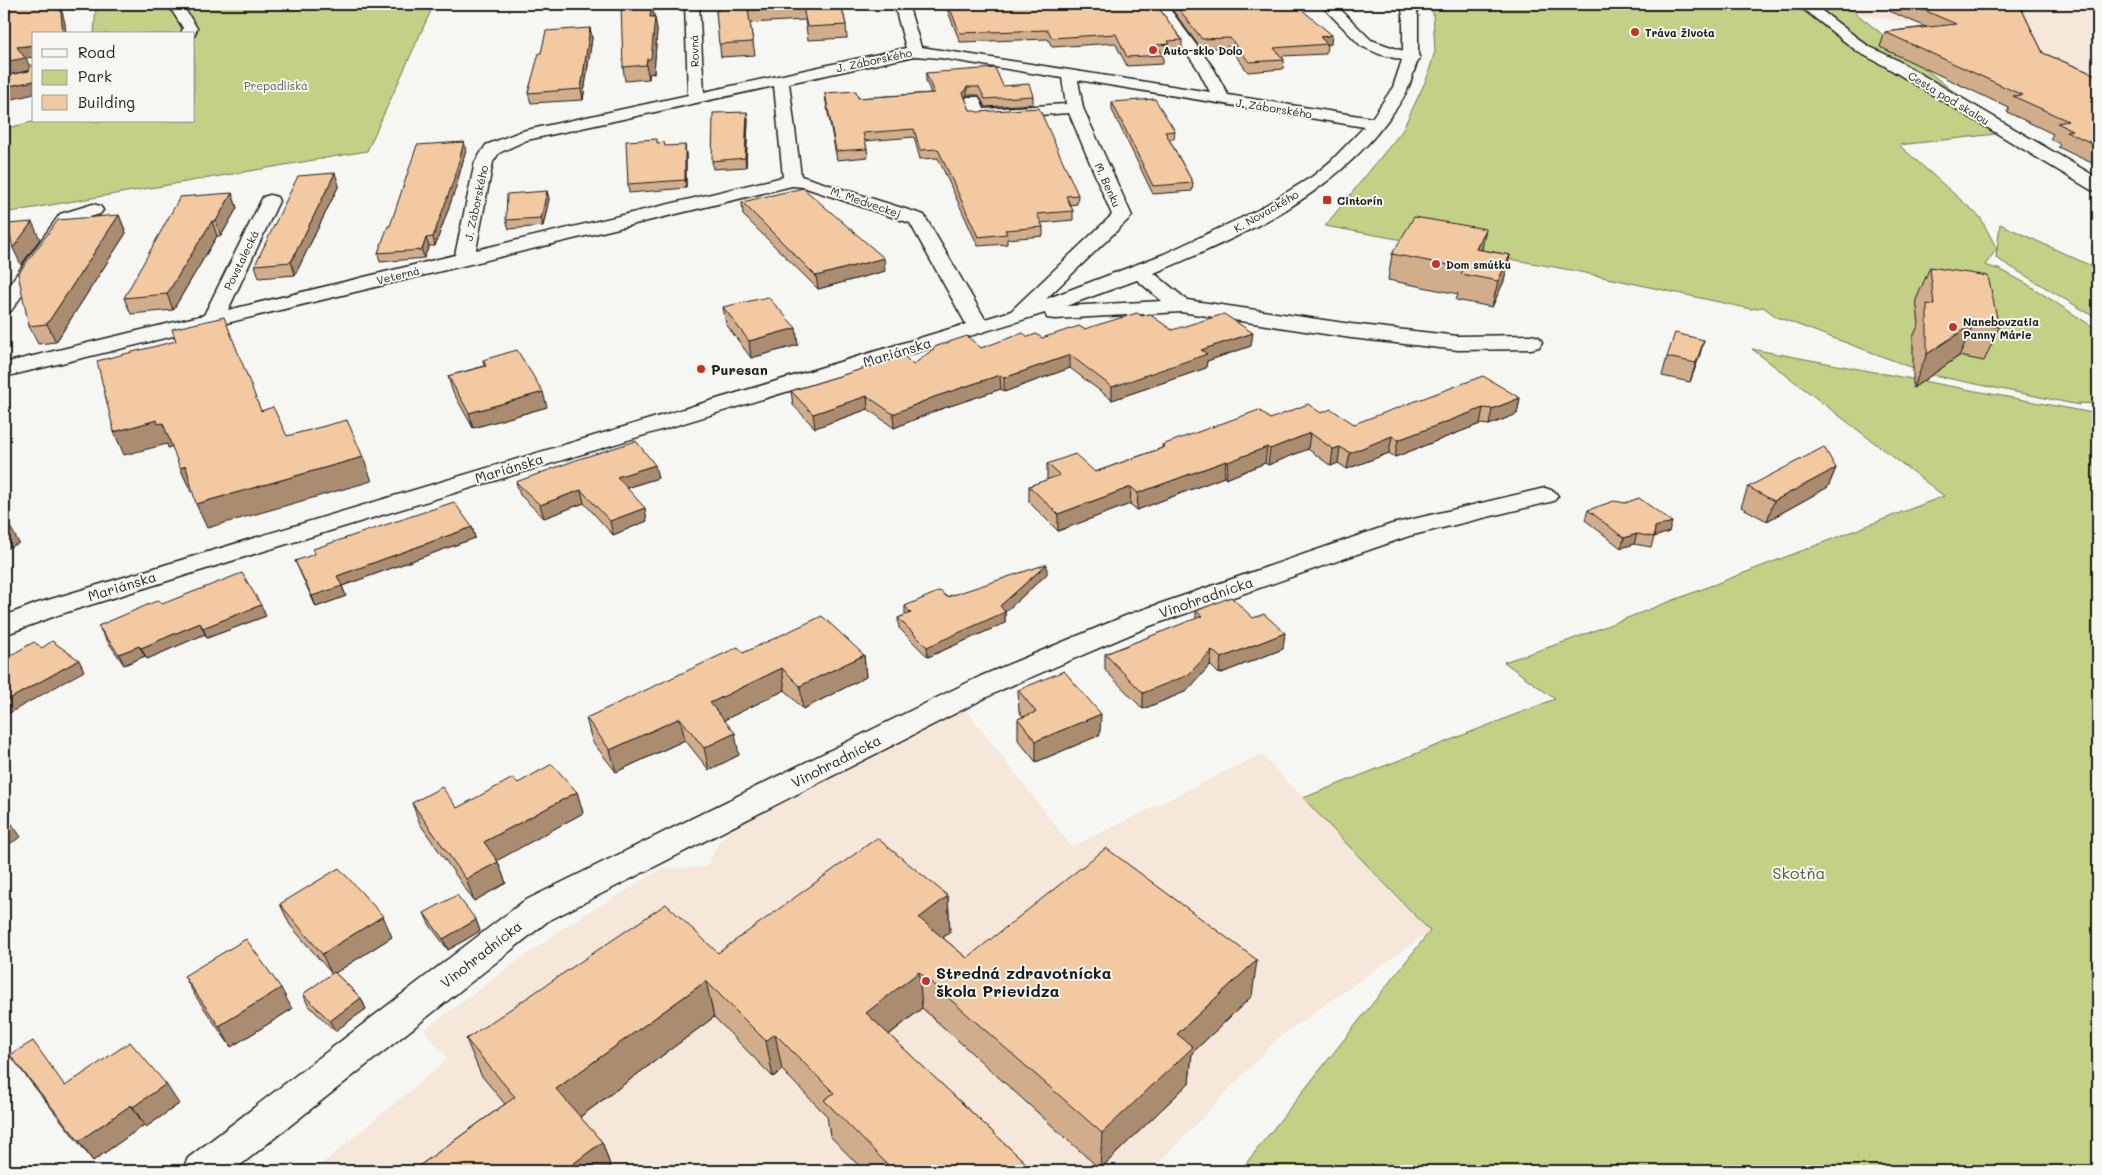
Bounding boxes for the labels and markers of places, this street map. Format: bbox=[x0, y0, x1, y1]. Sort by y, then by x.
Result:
place label: Tráva života bbox=[1645, 25, 1715, 40]
marker: Tráva života bbox=[1629, 26, 1641, 38]
place label: Auto-sklo Dolo bbox=[1163, 43, 1243, 58]
marker: Auto-sklo Dolo bbox=[1147, 44, 1159, 56]
place label: Cintorín bbox=[1337, 193, 1383, 208]
marker: Cintorín bbox=[1321, 194, 1333, 206]
place label: Dom smútku bbox=[1446, 257, 1511, 272]
marker: Dom smútku bbox=[1430, 258, 1442, 270]
place label: Nanebovzatia Panny Márie bbox=[1963, 314, 2039, 342]
marker: Nanebovzatia Panny Márie bbox=[1947, 321, 1959, 333]
place label: Puresan bbox=[711, 360, 768, 379]
marker: Puresan bbox=[695, 363, 707, 375]
place label: Stredná zdravotnícka škola Prievidza bbox=[936, 962, 1112, 1001]
marker: Stredná zdravotnícka škola Prievidza bbox=[920, 975, 932, 987]

